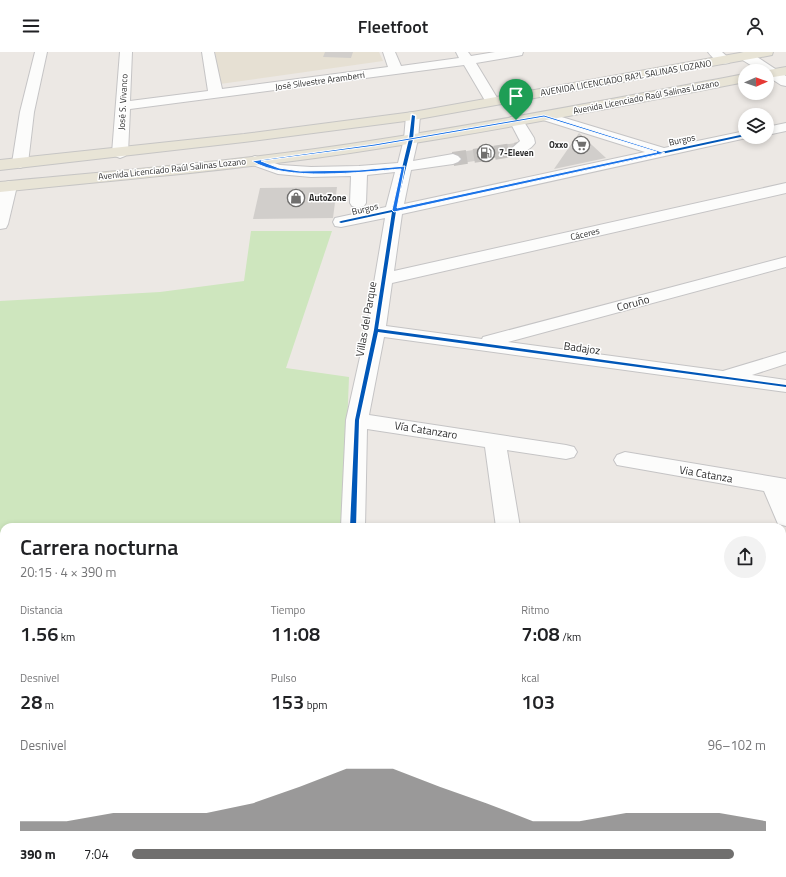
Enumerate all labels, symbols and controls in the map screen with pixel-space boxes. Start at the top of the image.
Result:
text: Fleetfoot [358,13,428,40]
icon: menu [20,15,42,37]
icon: person [744,15,766,37]
street label: AVENIDA LICENCIADO RA?L SALINAS LOZANO [539,56,712,99]
north arrow [738,64,774,100]
map controls [738,64,774,144]
street label: José Silvestre Aramberri [274,68,366,93]
street label: José S. Vivanco [115,73,130,130]
street label: Avenida Licenciado Raúl Salinas Lozano [572,76,720,117]
pin [499,79,533,120]
icon: arrive [505,85,527,107]
button: layers [738,108,774,144]
street label: Burgos [667,130,696,149]
supermarket icon: Oxxo [571,135,591,155]
place label: Oxxo [549,138,568,151]
fuel station icon: 7-Eleven [476,143,496,163]
place label: 7-Eleven [499,146,534,159]
street label: Avenida Licenciado Raúl Salinas Lozano [97,154,247,183]
shop icon: AutoZone [286,188,306,208]
place label: AutoZone [309,191,347,204]
street label: Burgos [350,199,379,218]
street label: Cáceres [569,224,601,243]
street label: Villas del Parque [352,280,381,358]
street label: Coruño [615,291,651,315]
street label: Badajoz [563,338,601,358]
street label: Vía Catanzaro [393,417,459,443]
street label: Via Catanza [678,461,734,487]
text: Carrera nocturna [20,530,178,564]
button: share [724,536,766,578]
text: 20:15 · 4 × 390 m [20,562,116,582]
text: Distancia [20,602,63,618]
text: Tiempo [271,602,305,618]
text: Ritmo [521,602,549,618]
text: 1.56 [20,618,58,649]
text: 11:08 [271,618,320,649]
text: 7:08 [521,618,560,649]
text: km [58,629,75,645]
text: /km [560,629,581,645]
text: Desnivel [20,670,59,686]
text: Pulso [271,670,296,686]
text: kcal [521,670,539,686]
text: 28 [20,686,42,717]
text: 153 [271,686,304,717]
text: 103 [521,686,555,717]
text: m [42,697,54,713]
text: bpm [304,697,327,713]
text: Desnivel [20,735,67,755]
text: 96–102 m [708,735,766,755]
text: 390 m [20,844,56,864]
text: 7:04 [84,844,109,864]

